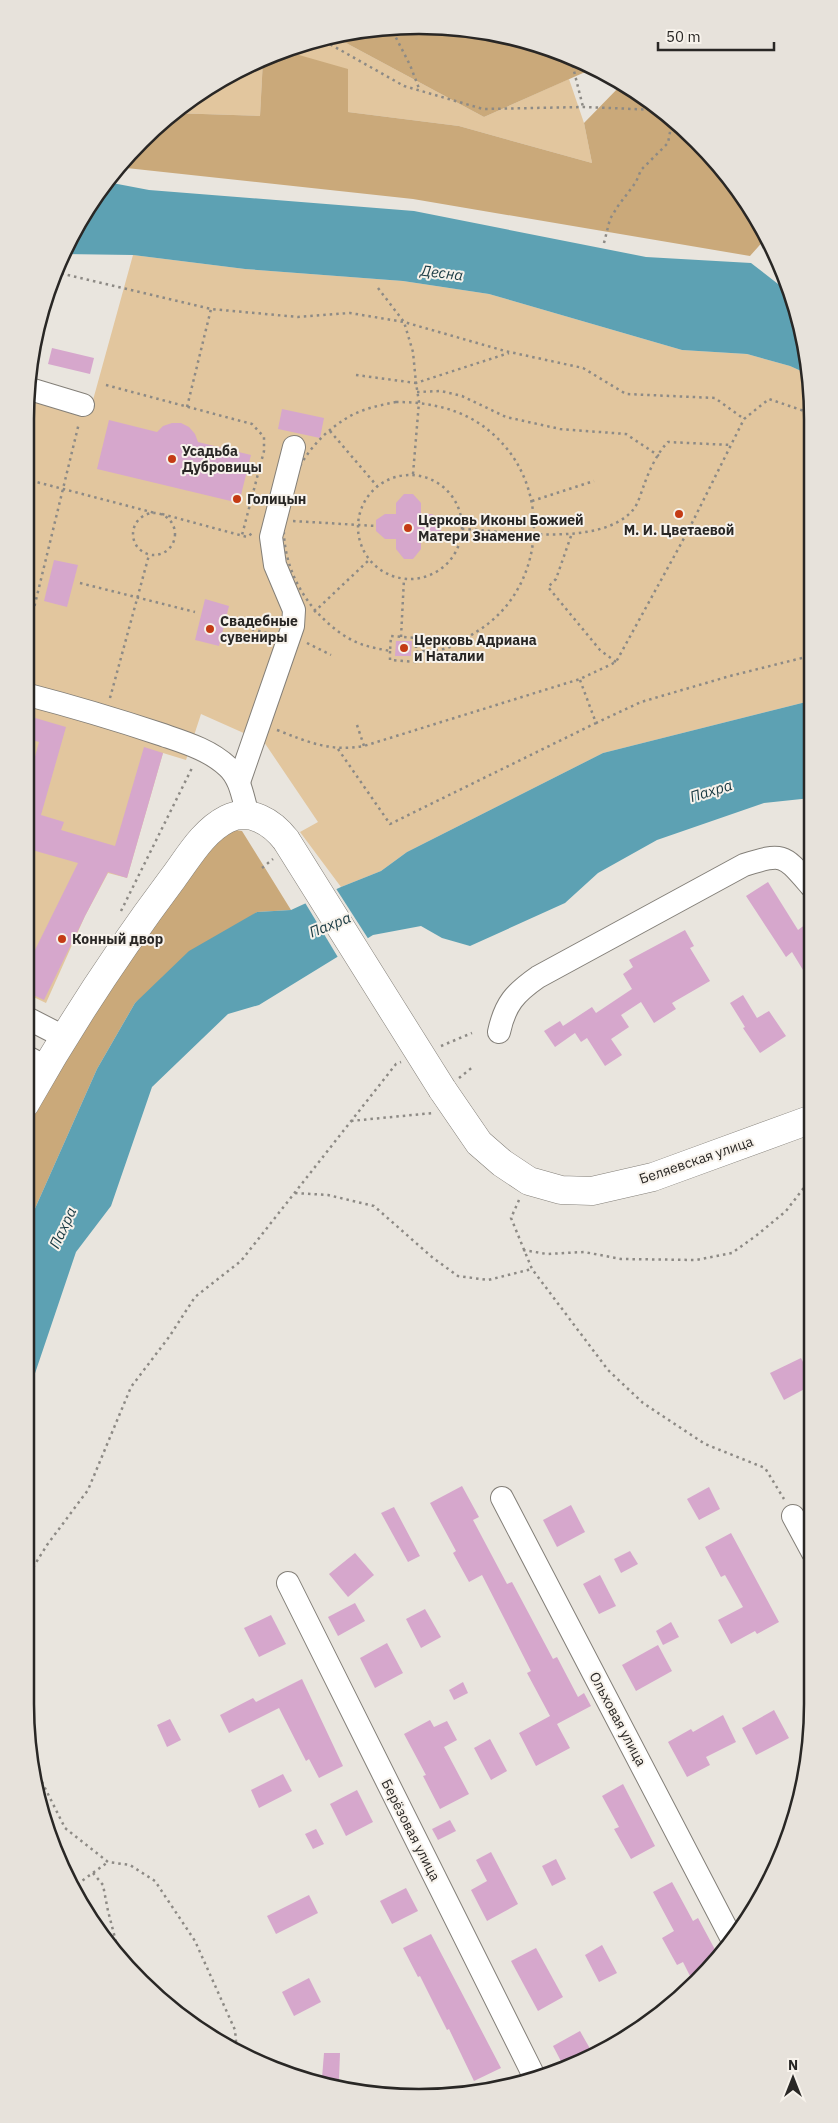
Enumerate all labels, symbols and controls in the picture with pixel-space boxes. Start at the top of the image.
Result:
scale bar [658,20,774,52]
text: 50 m [666,27,701,46]
water label: Десна [418,260,464,285]
place label: Усадьба Дубровицы [182,442,262,476]
marker: Усадьба Дубровицы [166,453,178,465]
place label: Голицын [247,490,306,508]
marker: Голицын [231,493,243,505]
marker: М. И. Цветаевой [673,508,685,520]
place label: Церковь Иконы Божией Матери Знамение [418,511,584,545]
place label: М. И. Цветаевой [624,521,734,539]
marker: Церковь Иконы Божией Матери Знамение [402,522,414,534]
place label: Свадебные сувениры [220,612,298,646]
marker: Свадебные сувениры [204,623,216,635]
place label: Церковь Адриана и Наталии [414,631,537,665]
marker: Церковь Адриана и Наталии [398,642,410,654]
water label: Пахра [687,775,735,806]
water label: Пахра [306,907,354,941]
place label: Конный двор [72,930,163,948]
marker: Конный двор [56,933,68,945]
street label: Беляевская улица [637,1132,756,1188]
water label: Пахра [45,1204,80,1252]
street label: Ольховая улица [586,1669,651,1770]
street label: Берёзовая улица [378,1776,445,1884]
north arrow [768,2053,818,2103]
text: N [788,2056,798,2074]

